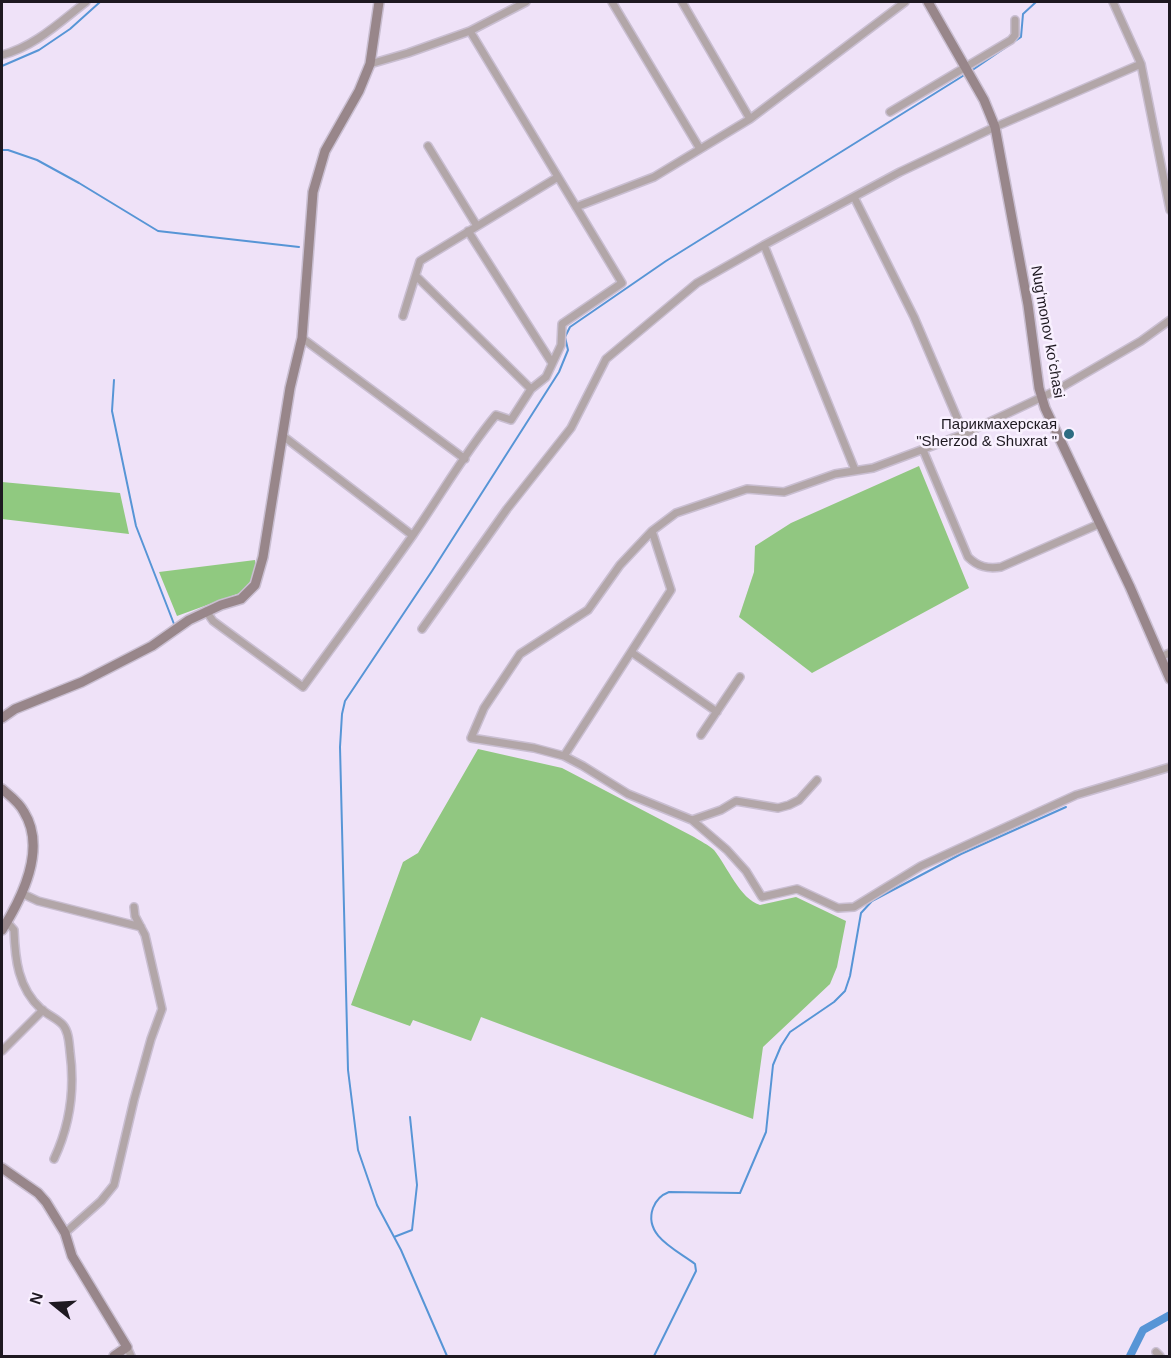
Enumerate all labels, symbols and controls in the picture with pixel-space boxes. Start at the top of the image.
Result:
street label: Nugʻmonov koʻchasi [1026,264,1068,400]
place label: Парикмахерская "Sherzod & Shuxrat " [916,416,1057,451]
marker: Парикмахерская "Sherzod & Shuxrat " [1062,427,1076,441]
north arrow [24,1274,84,1334]
text: N [27,1290,46,1306]

